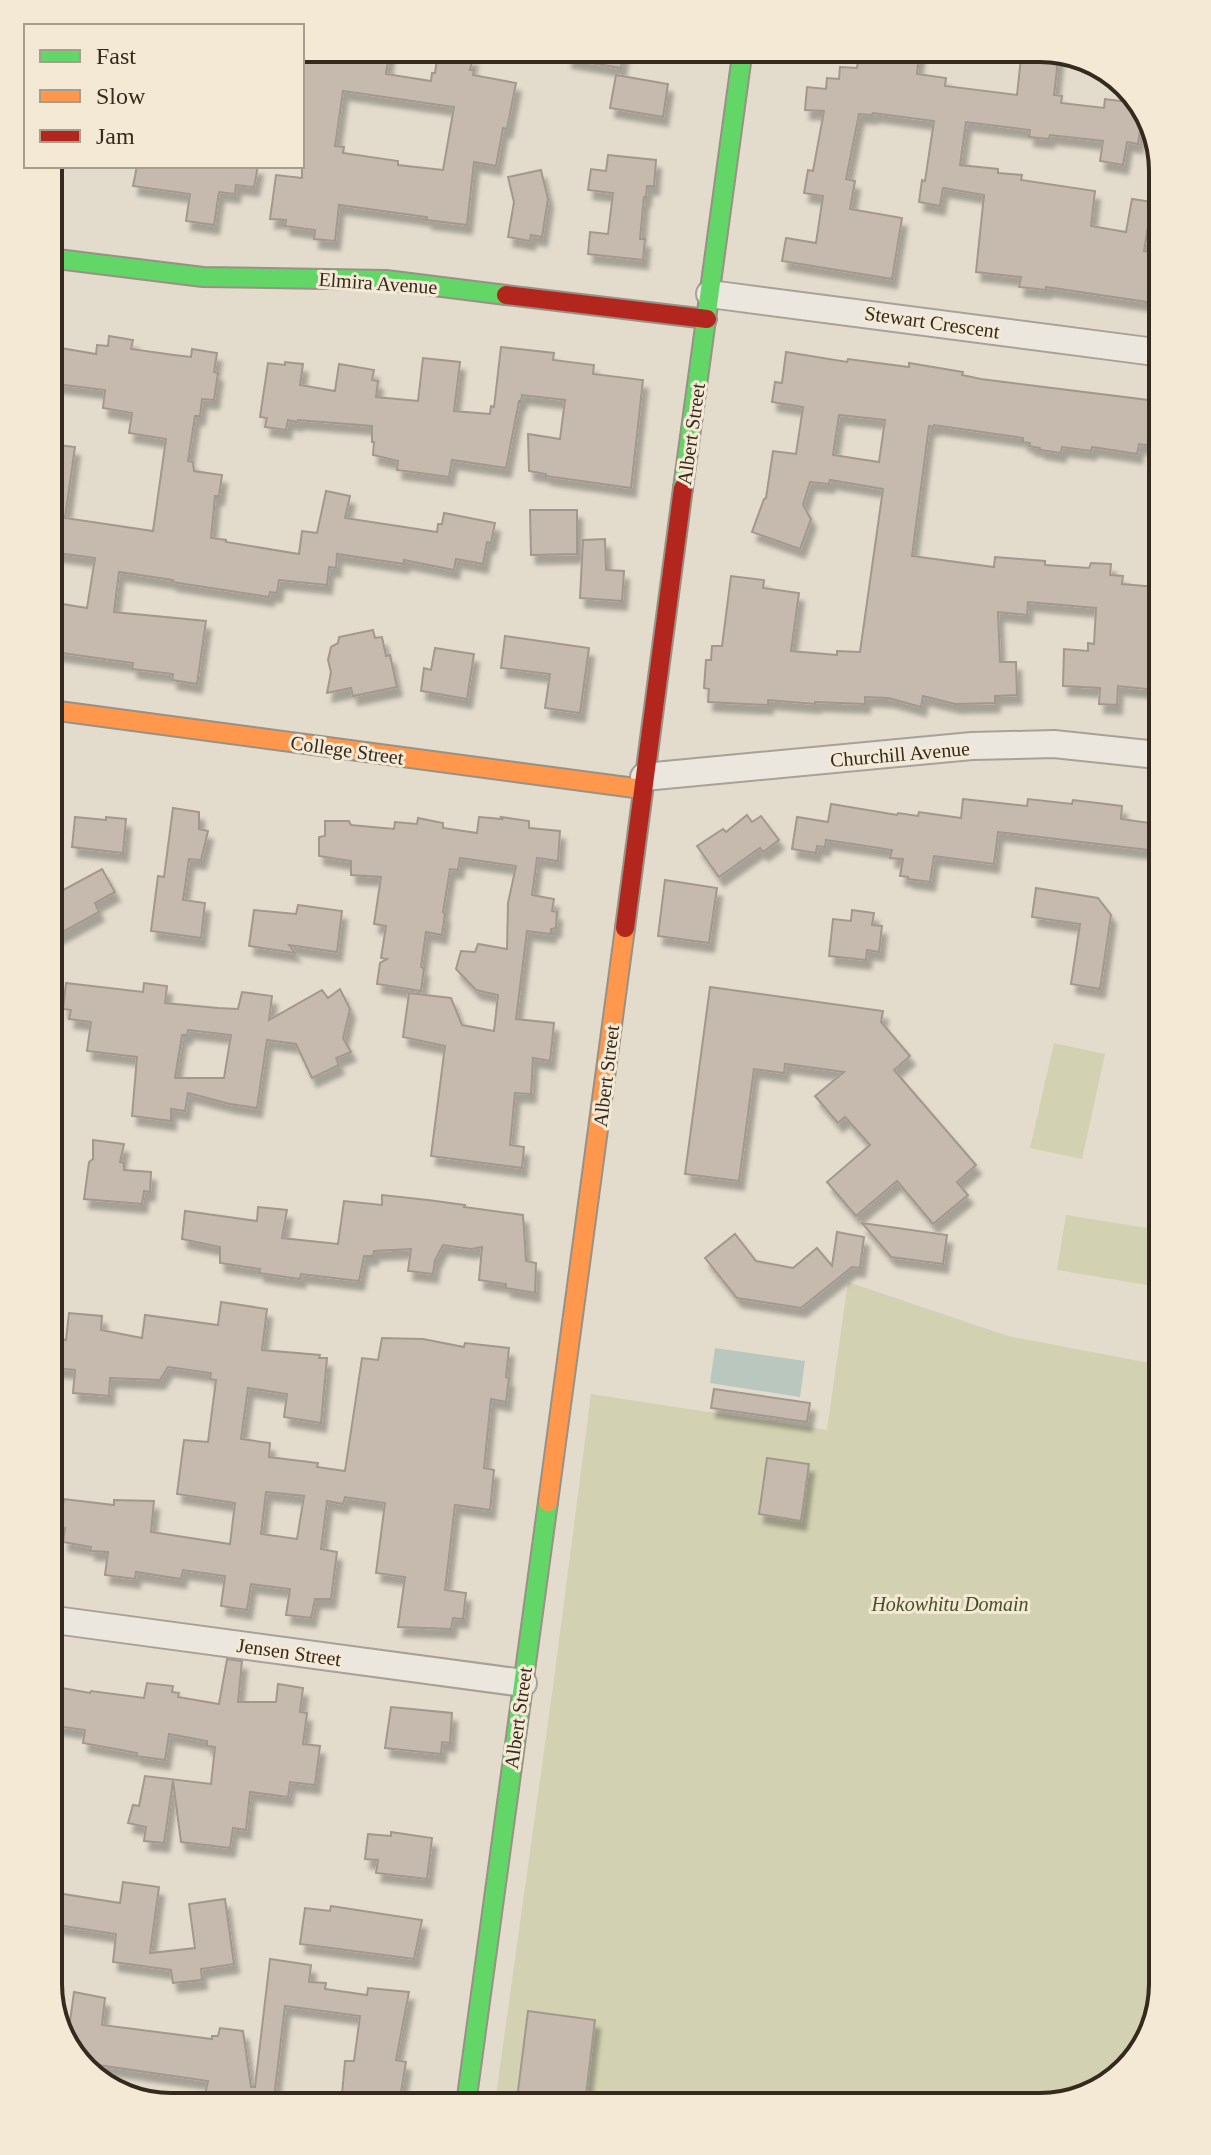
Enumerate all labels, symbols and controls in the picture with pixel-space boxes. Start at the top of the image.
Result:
legend [24,24,304,168]
text: Fast [96,43,136,69]
text: Slow [96,83,146,109]
text: Jam [96,123,135,149]
street label: Elmira Avenue [318,268,438,298]
street label: Stewart Crescent [863,302,1001,342]
street label: Albert Street [673,381,709,486]
street label: College Street [289,731,405,770]
street label: Churchill Avenue [829,737,971,771]
street label: Albert Street [589,1023,623,1128]
park label: Hokowhitu Domain [870,1593,1029,1615]
street label: Jensen Street [235,1634,343,1670]
street label: Albert Street [500,1665,536,1770]

